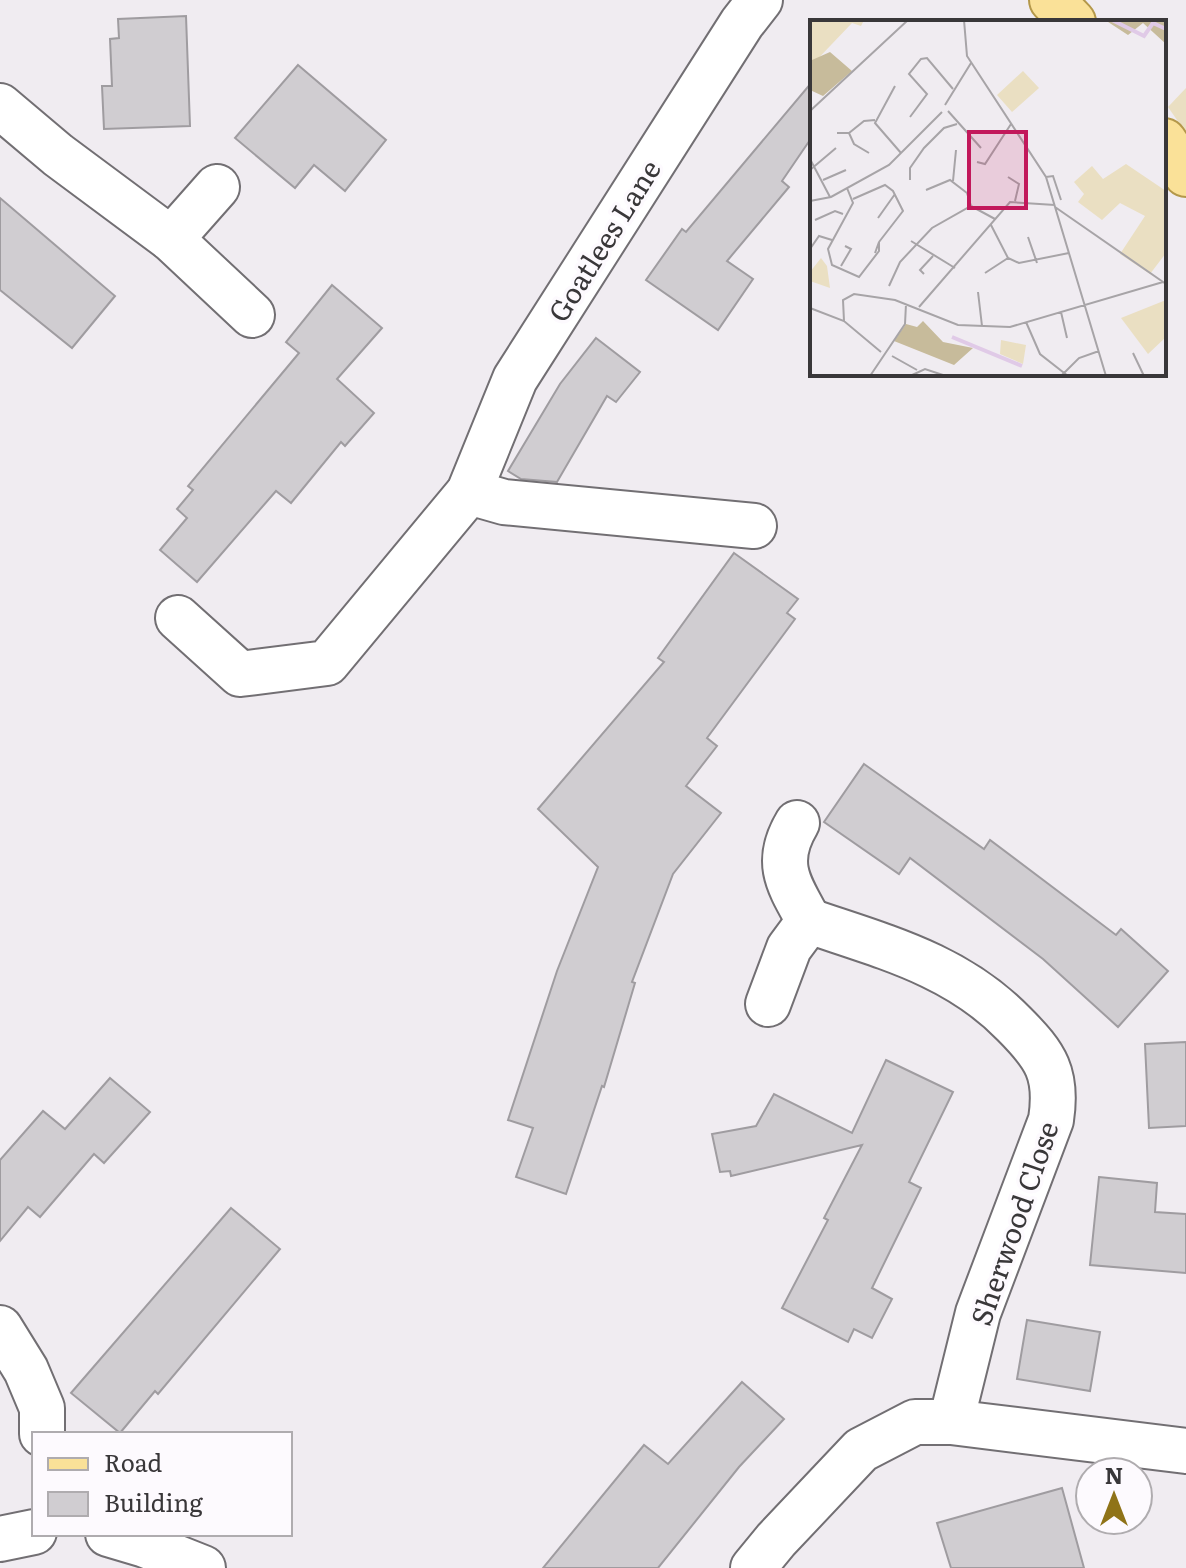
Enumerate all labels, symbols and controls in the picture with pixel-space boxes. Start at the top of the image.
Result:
inset map [810,20,1166,376]
street label: Goatlees Lane [536,151,670,329]
street label: Sherwood Close [958,1115,1068,1331]
legend [32,1432,292,1536]
text: Road [104,1444,163,1479]
north arrow [1074,1456,1154,1536]
text: N [1105,1458,1123,1491]
text: Building [104,1484,203,1519]

